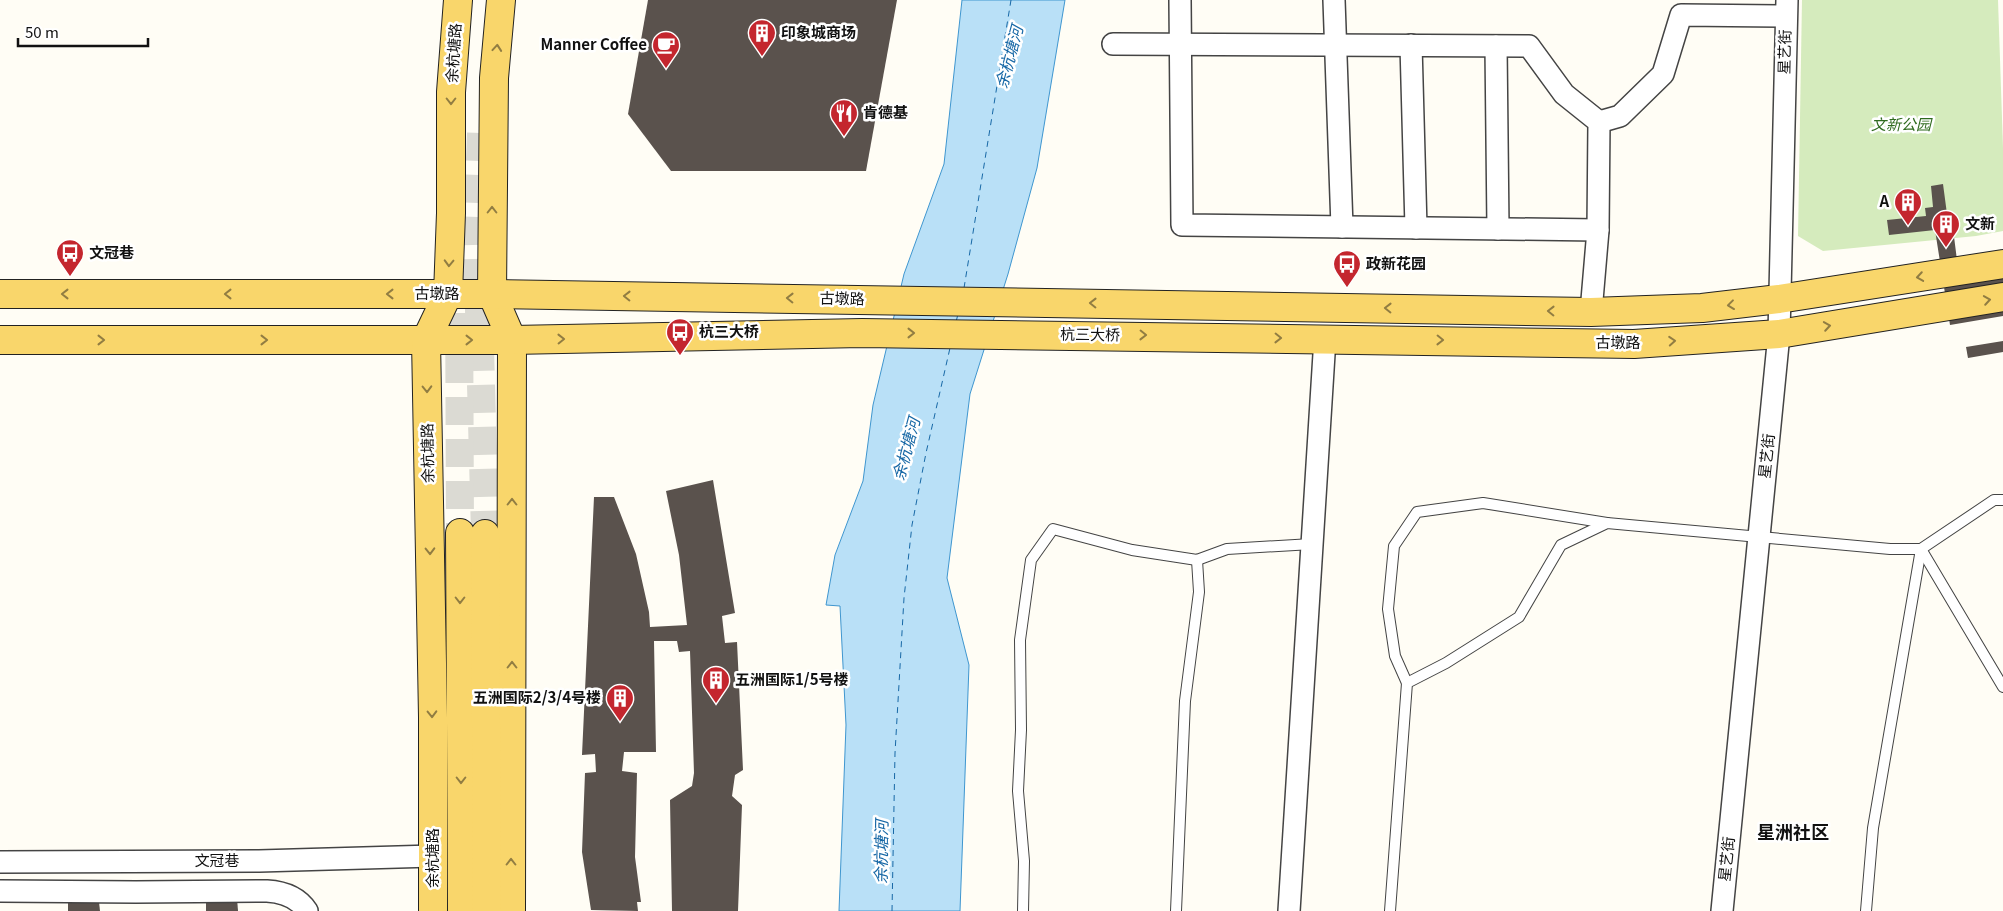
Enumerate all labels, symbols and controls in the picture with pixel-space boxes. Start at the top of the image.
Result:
scale bar [18,15,148,47]
building icon: 印象城商场 [747,18,777,57]
water label: 余杭塘河 [988,20,1029,91]
text: 50 m [25,21,59,42]
place label: 印象城商场 [781,21,856,42]
street label: 余杭塘路 [440,22,465,84]
street label: 星艺街 [1773,29,1794,75]
cafe icon: Manner Coffee [651,30,681,69]
place label: Manner Coffee [540,33,647,54]
one-way arrow [491,43,502,51]
one-way arrow [446,98,456,105]
restaurant icon: 肯德基 [829,98,859,137]
place label: 肯德基 [863,101,908,122]
park label: 文新公园 [1871,113,1933,134]
building icon: A [1893,187,1923,226]
place label: A [1878,190,1889,211]
one-way arrow [487,206,497,214]
building icon: 文新 [1931,209,1961,248]
place label: 文新 [1965,212,1995,233]
bus stop icon: 文冠巷 [55,238,85,277]
place label: 文冠巷 [89,241,134,262]
bus stop icon: 政新花园 [1332,249,1362,288]
place label: 政新花园 [1366,252,1426,273]
one-way arrow [444,260,455,268]
one-way arrow [1916,271,1924,282]
street label: 古墩路 [414,282,460,303]
street label: 古墩路 [819,287,865,308]
one-way arrow [61,289,69,299]
one-way arrow [224,289,232,299]
one-way arrow [386,289,394,299]
one-way arrow [623,291,631,301]
one-way arrow [786,293,794,303]
one-way arrow [1983,295,1991,305]
one-way arrow [1089,298,1097,309]
one-way arrow [1726,299,1734,310]
one-way arrow [1384,303,1392,313]
one-way arrow [1547,306,1554,316]
bus stop icon: 杭三大桥 [665,317,695,356]
place label: 杭三大桥 [699,320,759,341]
street label: 杭三大桥 [1060,322,1120,345]
one-way arrow [1822,322,1831,332]
one-way arrow [908,328,915,338]
one-way arrow [1140,330,1148,341]
street label: 古墩路 [1595,331,1641,352]
one-way arrow [1274,332,1282,343]
one-way arrow [558,334,565,344]
one-way arrow [98,335,105,345]
one-way arrow [260,335,268,345]
one-way arrow [466,335,473,345]
one-way arrow [1436,335,1444,346]
one-way arrow [1669,336,1677,347]
one-way arrow [421,385,432,393]
water label: 余杭塘河 [885,412,926,483]
street label: 余杭塘路 [415,423,438,483]
street label: 星艺街 [1753,432,1778,479]
one-way arrow [507,498,517,506]
one-way arrow [424,547,435,555]
one-way arrow [455,596,465,604]
one-way arrow [507,661,517,668]
building icon: 五洲国际1/5号楼 [701,665,731,704]
place label: 五洲国际1/5号楼 [735,668,849,689]
building icon: 五洲国际2/3/4号楼 [605,683,635,722]
place label: 五洲国际2/3/4号楼 [473,686,601,707]
one-way arrow [427,710,438,718]
one-way arrow [456,776,466,784]
water label: 余杭塘河 [867,817,893,884]
district label: 星洲社区 [1757,818,1829,844]
street label: 余杭塘路 [421,828,442,888]
street label: 星艺街 [1713,835,1738,882]
street label: 文冠巷 [194,849,240,870]
one-way arrow [506,858,517,866]

